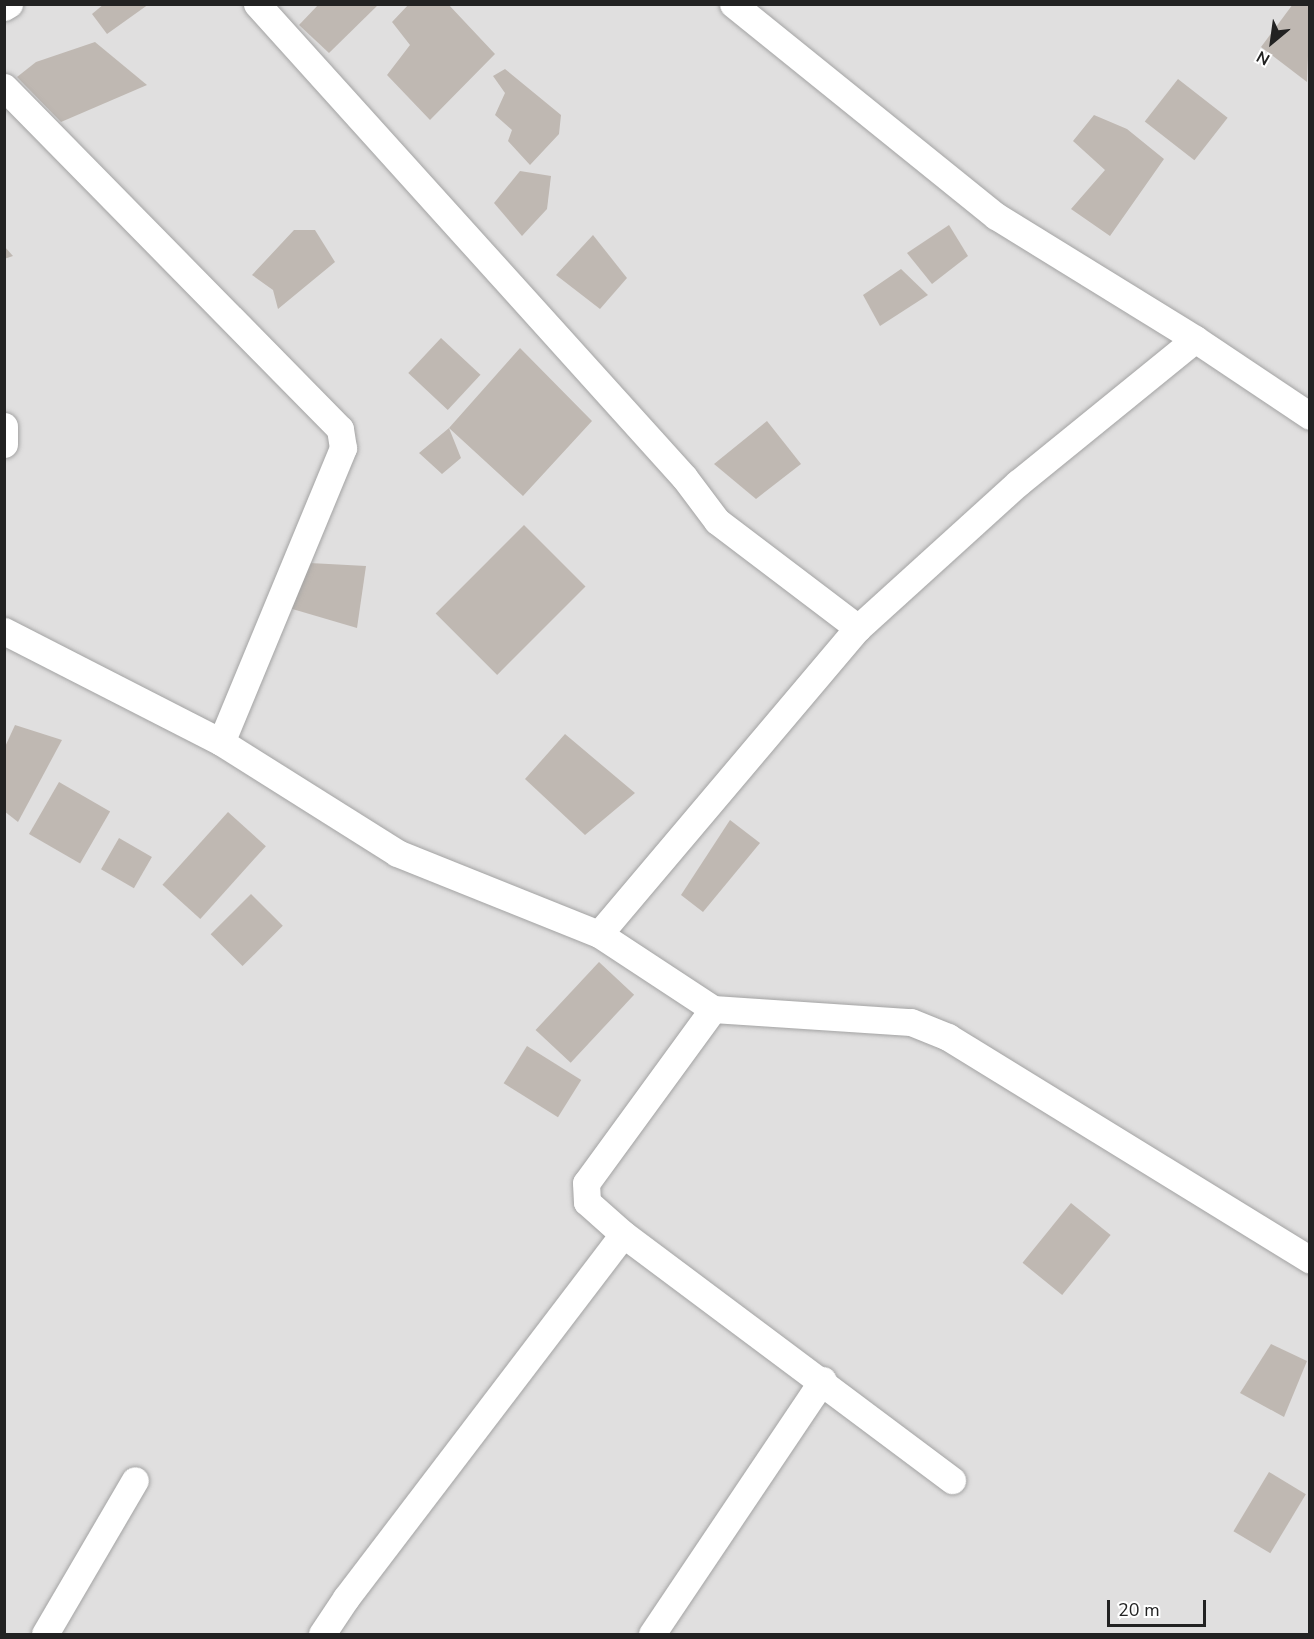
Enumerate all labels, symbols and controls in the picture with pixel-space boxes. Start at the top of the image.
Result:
north arrow [1242,12,1302,72]
text: N [1253,45,1274,70]
scale bar [1110,1588,1209,1626]
text: 20 m [1118,1598,1160,1622]

